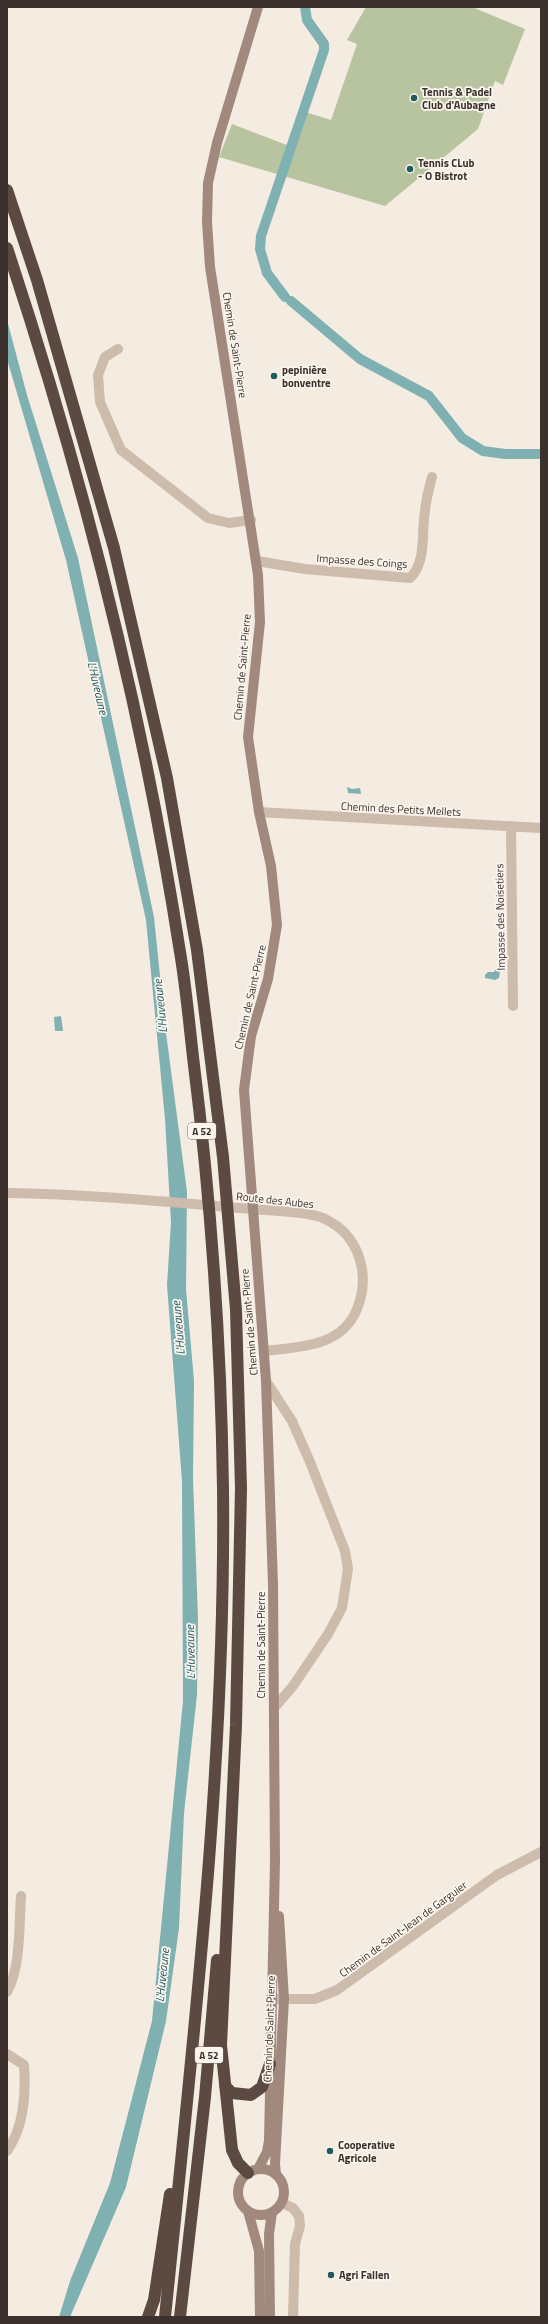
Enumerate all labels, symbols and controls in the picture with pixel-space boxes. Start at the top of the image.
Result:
place label: Tennis & Padel Club d'Aubagne [422,84,496,113]
marker: Tennis & Padel Club d'Aubagne [409,93,419,103]
place label: Tennis CLub - O Bistrot [418,155,475,184]
marker: Tennis CLub - O Bistrot [405,164,415,174]
street label: Chemin de Saint-Pierre [219,291,251,399]
place label: pepinière bonventre [282,362,331,391]
marker: pepinière bonventre [269,371,279,381]
street label: Impasse des Coings [316,550,408,572]
street label: Chemin de Saint-Pierre [229,613,255,721]
water label: L'Huveaune [83,660,114,718]
street label: Chemin des Petits Mellets [341,798,461,820]
street label: Impasse des Noisetiers [491,863,509,971]
street label: Chemin de Saint-Pierre [230,943,270,1051]
water label: L'Huveaune [148,977,172,1034]
road number: A 52 [188,1123,216,1139]
street label: Route des Aubes [235,1188,315,1212]
street label: Chemin de Saint-Pierre [236,1268,262,1376]
water label: L'Huveaune [166,1299,190,1356]
street label: Chemin de Saint-Pierre [253,1591,269,1698]
water label: L'Huveaune [180,1623,200,1679]
street label: Chemin de Saint-Jean de Garguier [336,1877,470,1981]
water label: L'Huveaune [150,1946,174,2003]
street label: Chemin de Saint-Pierre [259,1975,279,2083]
road number: A 52 [195,2047,223,2063]
place label: Cooperative Agricole [338,2137,395,2166]
marker: Cooperative Agricole [325,2146,335,2156]
place label: Agri Fallen [339,2267,390,2283]
marker: Agri Fallen [326,2270,336,2280]

